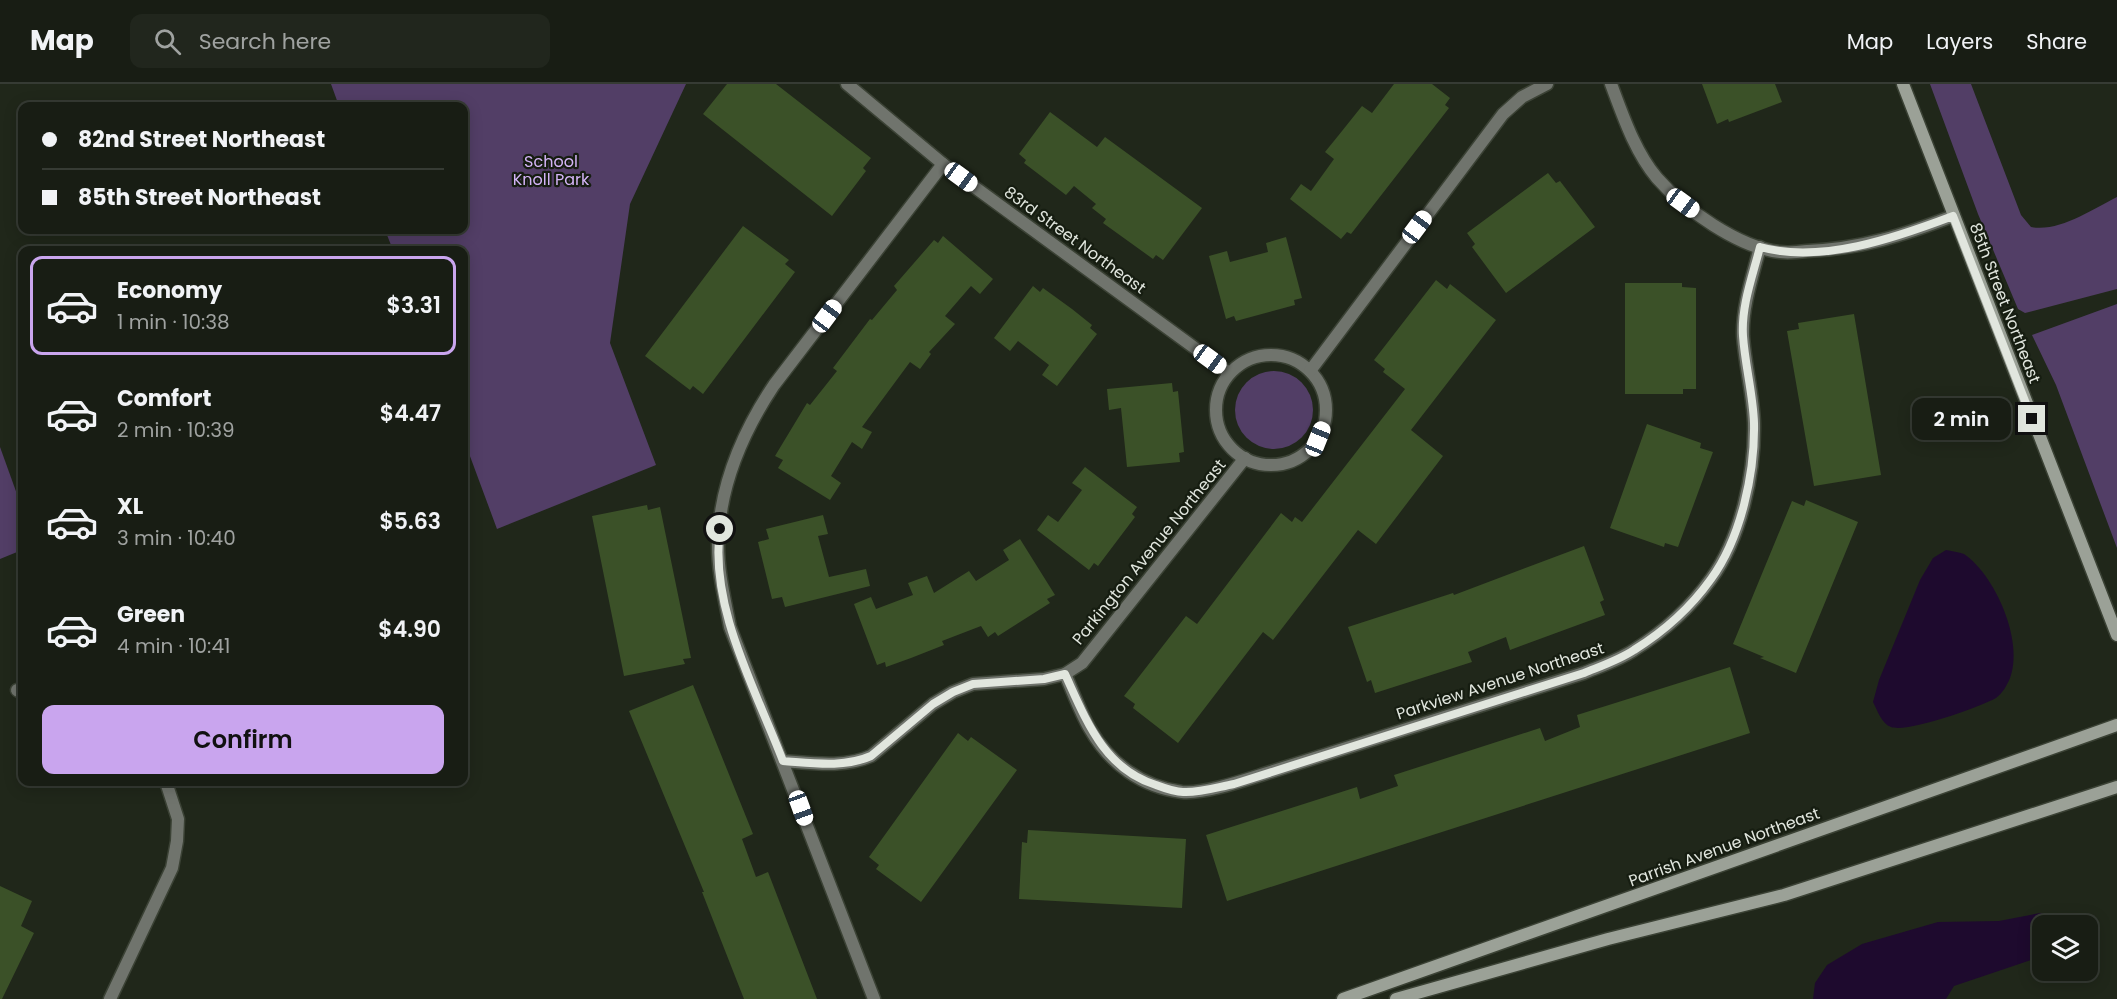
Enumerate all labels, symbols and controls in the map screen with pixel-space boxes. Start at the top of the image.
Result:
search box [130,14,550,68]
text: Map [30,21,94,60]
icon: search [151,25,184,58]
text: Search here [199,26,331,57]
text: Map [1847,27,1893,56]
text: Layers [1926,27,1993,56]
text: Share [2026,27,2087,56]
text: 82nd Street Northeast [78,124,325,155]
park label: School Knoll Park [513,150,590,191]
car [941,159,981,195]
street label: 83rd Street Northeast [999,181,1151,299]
text: 85th Street Northeast [78,182,321,213]
car [1663,185,1703,221]
car [1399,207,1435,247]
street label: 85th Street Northeast [1964,220,2046,387]
text: Economy [117,275,222,306]
icon: car [45,279,99,333]
text: $3.31 [387,290,441,321]
car [809,296,845,336]
text: 1 min · 10:38 [117,308,230,336]
car [1190,341,1230,377]
text: Comfort [117,383,211,414]
icon: car [45,387,99,441]
text: $4.47 [380,398,441,429]
callout: 2 min [1912,398,2011,440]
text: 2 min [1934,405,1989,433]
route end [2018,405,2045,432]
text: 2 min · 10:39 [117,416,235,444]
car [1303,419,1333,459]
street label: Parkington Avenue Northeast [1067,454,1231,650]
text: XL [117,491,143,522]
icon: car [45,495,99,549]
text: $5.63 [379,506,441,537]
route start [706,515,733,542]
text: 3 min · 10:40 [117,524,236,552]
text: Green [117,599,185,630]
icon: car [45,603,99,657]
text: $4.90 [378,614,441,645]
text: 4 min · 10:41 [117,632,230,660]
street label: Parkview Avenue Northeast [1393,636,1607,726]
button: Confirm [42,705,444,774]
car [786,788,816,828]
street label: Parrish Avenue Northeast [1625,802,1823,892]
map controls [2032,915,2098,981]
button: layers [2032,915,2098,981]

